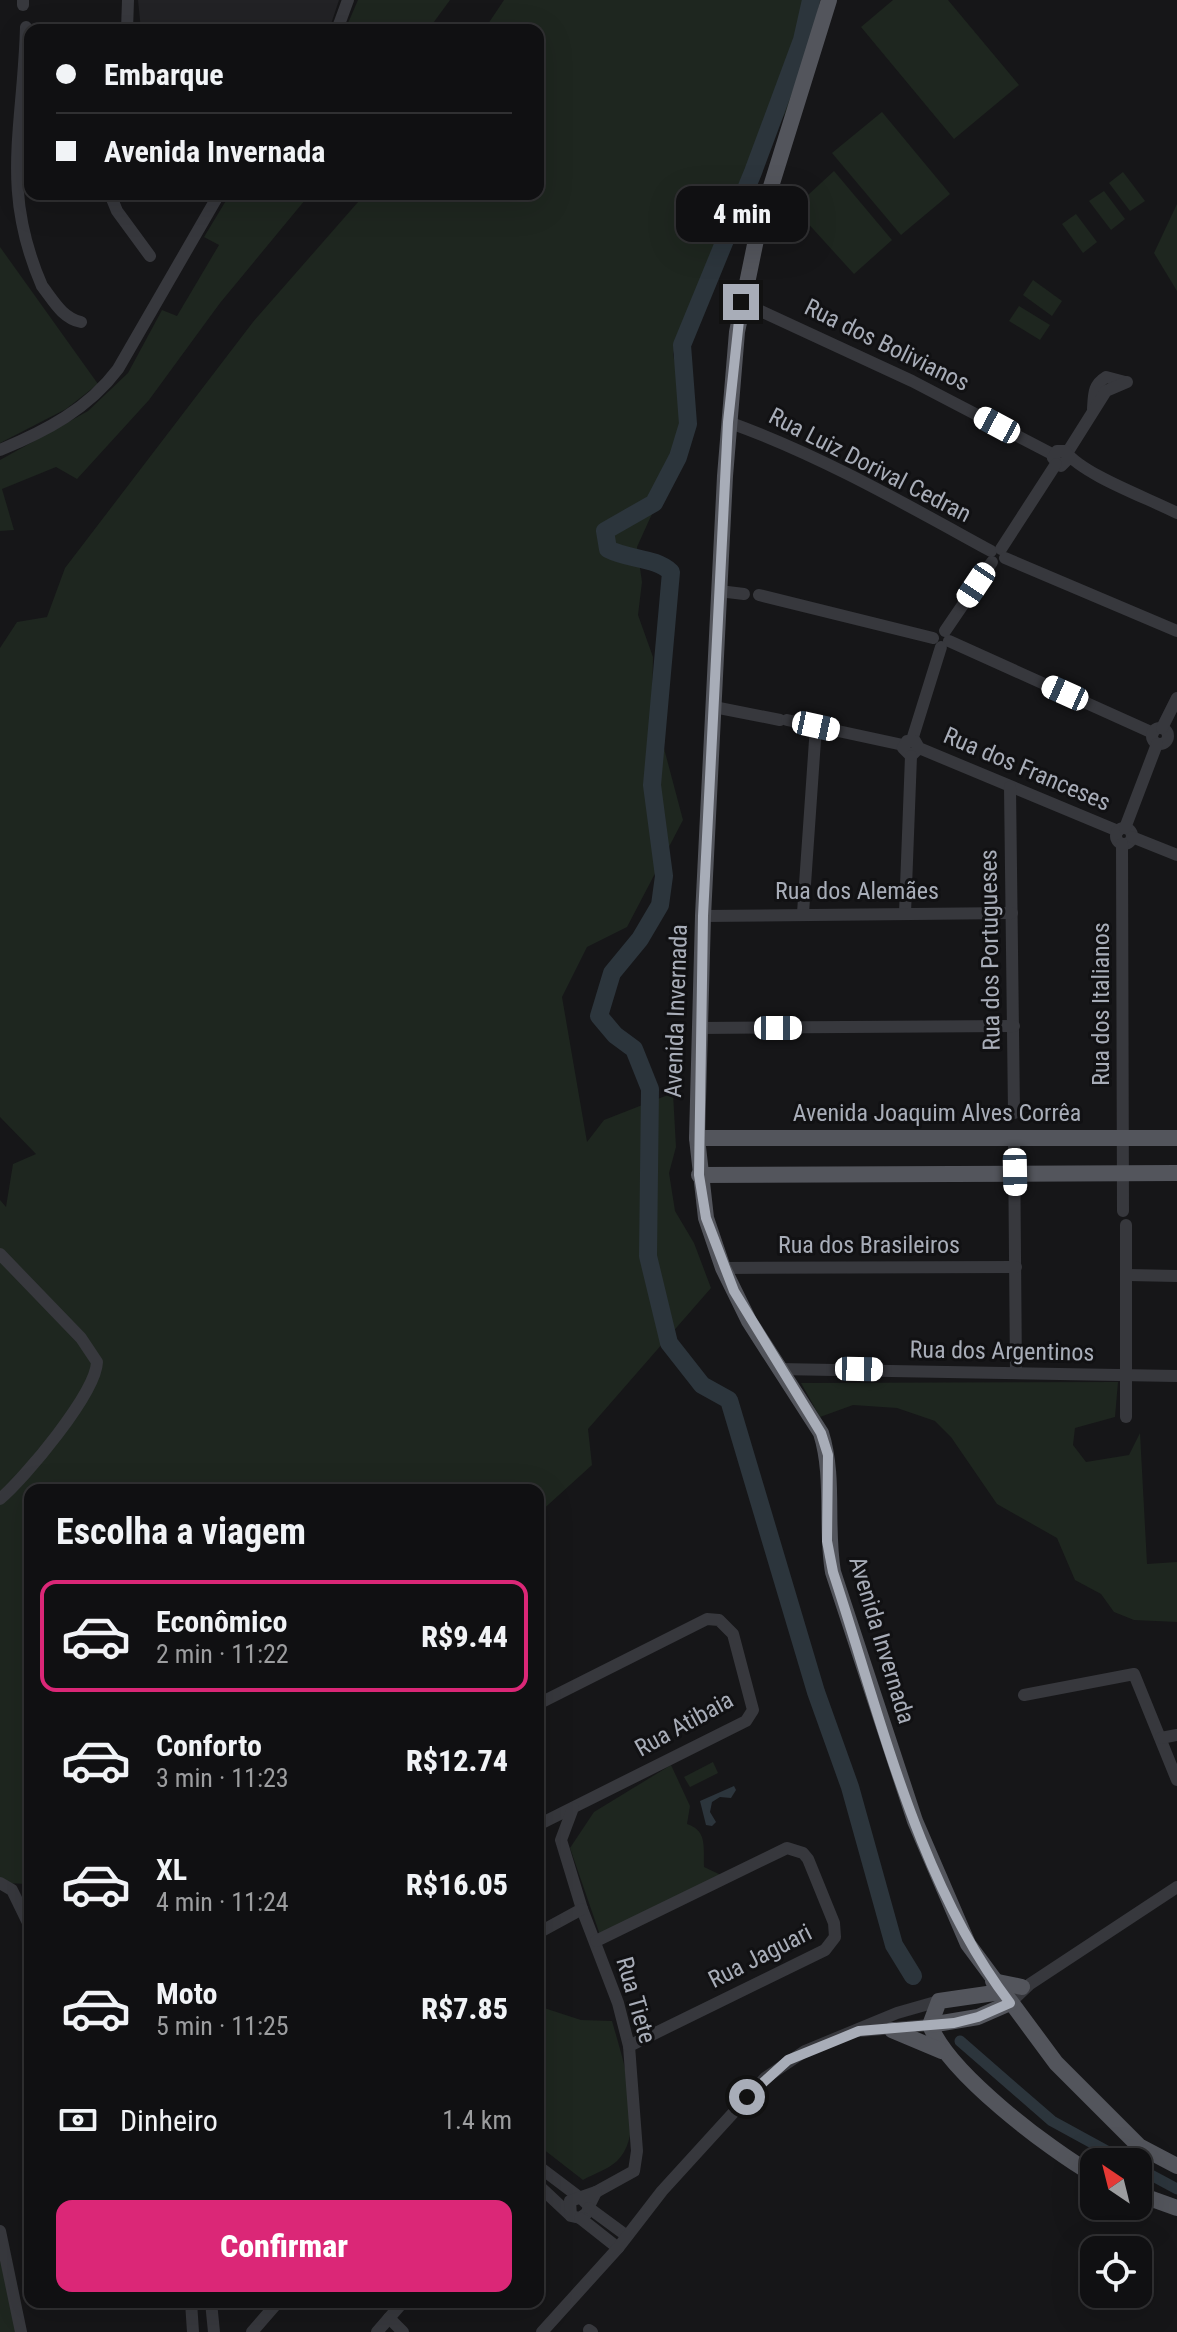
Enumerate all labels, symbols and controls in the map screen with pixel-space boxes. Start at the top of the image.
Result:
text: Embarque [104,57,224,92]
text: Avenida Invernada [104,134,325,169]
callout: 4 min [675,186,807,242]
text: 4 min [713,199,771,229]
route end [723,284,759,320]
street label: Rua dos Bolivianos [800,293,974,397]
street label: Rua Luiz Dorival Cedran [764,402,976,528]
car [970,403,1024,447]
car [953,558,999,612]
car [1038,672,1092,714]
car [790,709,842,743]
street label: Rua dos Franceses [939,721,1115,817]
street label: Rua dos Portugueses [974,849,1006,1051]
street label: Rua dos Alemães [775,877,939,905]
street label: Rua dos Italianos [1087,922,1115,1086]
street label: Avenida Invernada [659,924,693,1098]
car [754,1016,802,1040]
street label: Avenida Joaquim Alves Corrêa [793,1099,1081,1127]
car [1003,1148,1027,1196]
street label: Rua dos Brasileiros [778,1231,960,1259]
street label: Rua dos Argentinos [909,1335,1095,1367]
car [835,1357,883,1381]
text: Escolha a viagem [56,1511,306,1553]
street label: Avenida Invernada [843,1553,921,1727]
icon: car [60,1600,132,1672]
text: Econômico [156,1604,287,1639]
text: R$9.44 [421,1619,508,1654]
text: 2 min · 11:22 [156,1639,289,1669]
street label: Rua Atibaia [630,1686,738,1762]
icon: car [60,1724,132,1796]
text: Conforto [156,1728,262,1763]
text: R$12.74 [406,1743,508,1778]
text: 3 min · 11:23 [156,1763,289,1793]
icon: car [60,1848,132,1920]
text: XL [156,1852,187,1887]
text: R$16.05 [406,1867,508,1902]
text: 4 min · 11:24 [156,1887,289,1917]
street label: Rua Jaguari [704,1918,816,1994]
street label: Rua Tiete [610,1954,662,2046]
icon: car [60,1972,132,2044]
text: Moto [156,1976,217,2011]
text: R$7.85 [421,1991,508,2026]
text: 5 min · 11:25 [156,2011,289,2041]
route start [729,2079,765,2115]
icon: cash [56,2098,100,2142]
text: Dinheiro [120,2103,218,2138]
text: 1.4 km [442,2105,512,2135]
north arrow [1080,2148,1152,2220]
map controls [1080,2148,1152,2308]
button: Confirmar [56,2200,512,2292]
button: locate [1080,2236,1152,2308]

